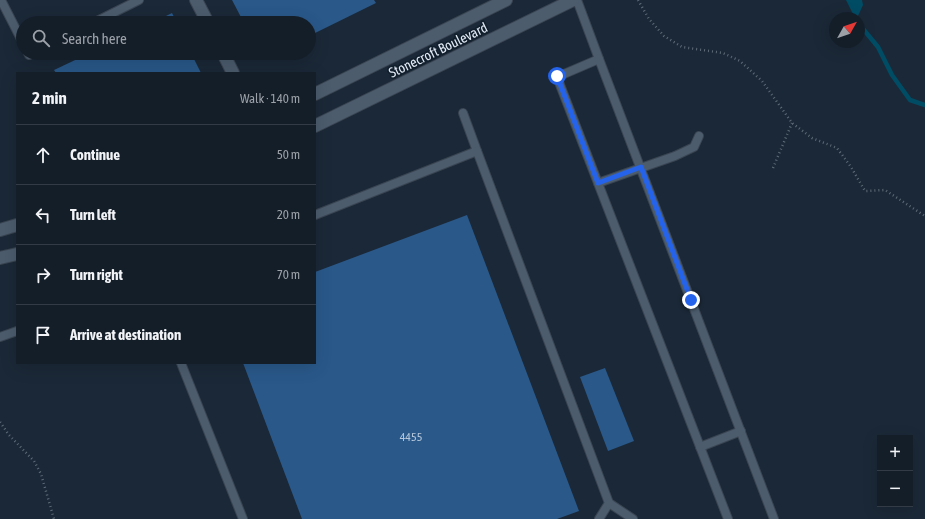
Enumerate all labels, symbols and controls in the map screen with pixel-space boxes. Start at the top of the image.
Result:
north arrow [829,12,865,48]
search box [16,16,316,60]
street label: Stonecroft Boulevard [386,19,490,81]
icon: search [30,27,52,49]
text: Search here [62,30,127,47]
route start [548,67,566,85]
text: 2 min [32,88,67,108]
text: Walk · 140 m [240,91,300,106]
icon: ahead [32,144,54,166]
text: Continue [70,146,120,163]
text: 50 m [277,147,300,162]
icon: left [32,204,54,226]
text: Turn left [70,206,116,223]
text: 20 m [277,207,300,222]
icon: right [32,264,54,286]
text: Turn right [70,266,123,283]
text: 70 m [277,267,300,282]
route end [682,291,700,309]
icon: arrive [32,324,54,346]
text: Arrive at destination [70,326,181,343]
house number: 4455 [400,430,422,444]
map controls [877,435,913,507]
button: + [877,435,913,471]
button: − [877,471,913,507]

